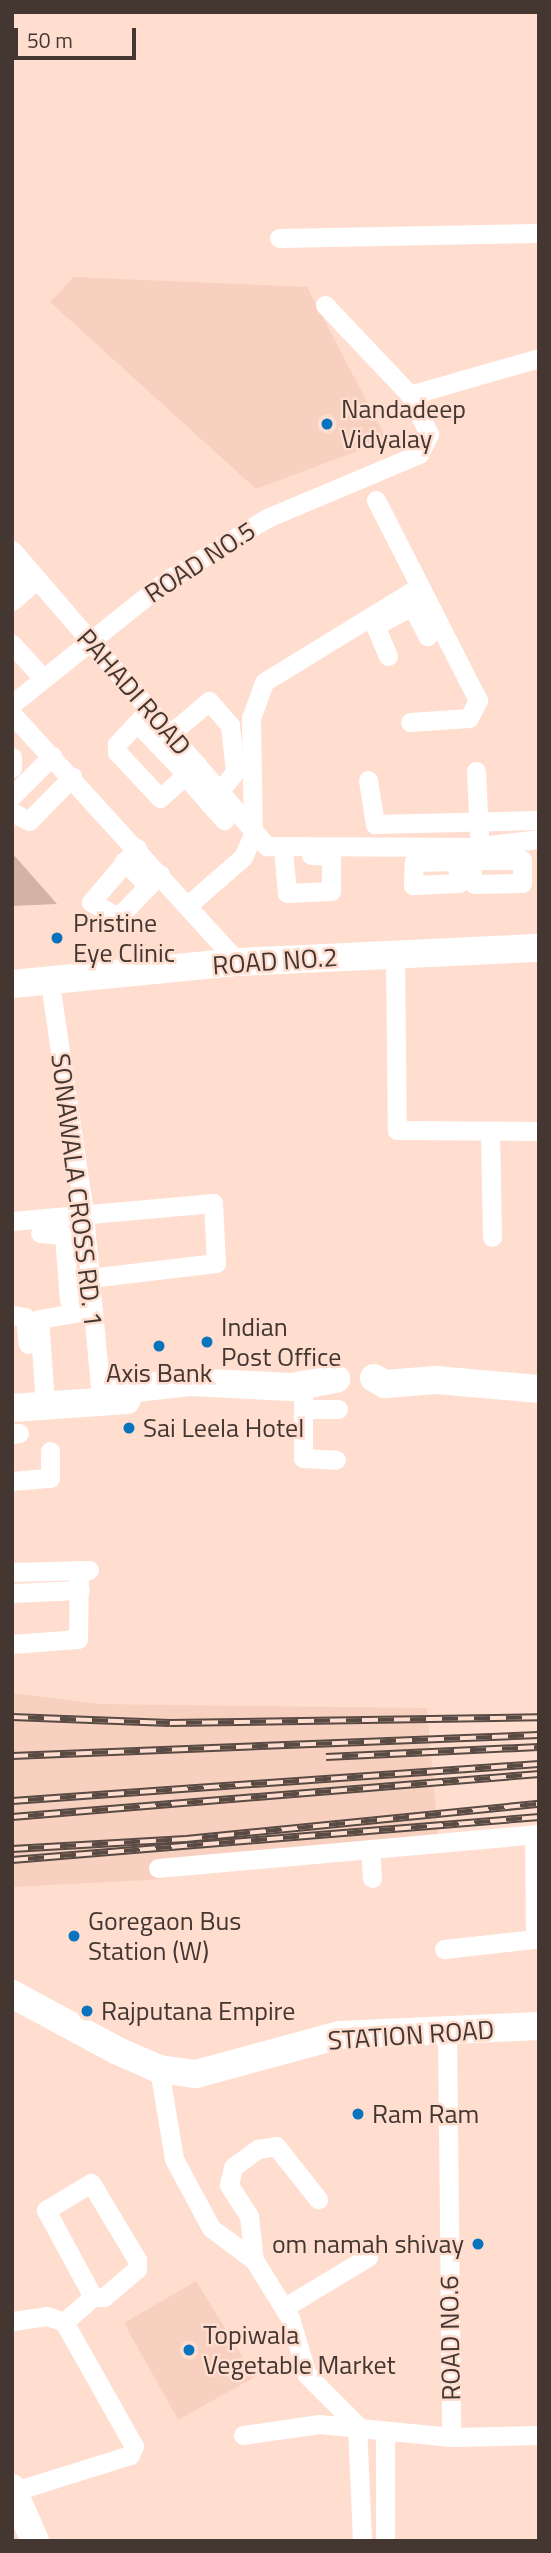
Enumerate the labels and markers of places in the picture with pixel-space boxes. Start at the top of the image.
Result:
place label: Nandadeep Vidyalay [341,393,466,454]
marker: Nandadeep Vidyalay [319,416,335,432]
place label: Pristine Eye Clinic [73,907,175,968]
marker: Pristine Eye Clinic [47,928,67,948]
place label: Indian Post Office [221,1311,341,1372]
marker: Indian Post Office [199,1334,215,1350]
marker: Axis Bank [151,1338,167,1354]
place label: Axis Bank [106,1357,212,1389]
place label: Sai Leela Hotel [143,1412,304,1444]
marker: Sai Leela Hotel [121,1420,137,1436]
place label: Goregaon Bus Station (W) [88,1905,241,1966]
marker: Goregaon Bus Station (W) [66,1928,82,1944]
place label: Rajputana Empire [101,1995,295,2027]
marker: Rajputana Empire [79,2003,95,2019]
place label: Ram Ram [372,2098,479,2130]
marker: Ram Ram [350,2106,366,2122]
place label: om namah shivay [272,2228,464,2260]
marker: om namah shivay [470,2236,486,2252]
place label: Topiwala Vegetable Market [203,2319,396,2380]
marker: Topiwala Vegetable Market [181,2342,197,2358]

